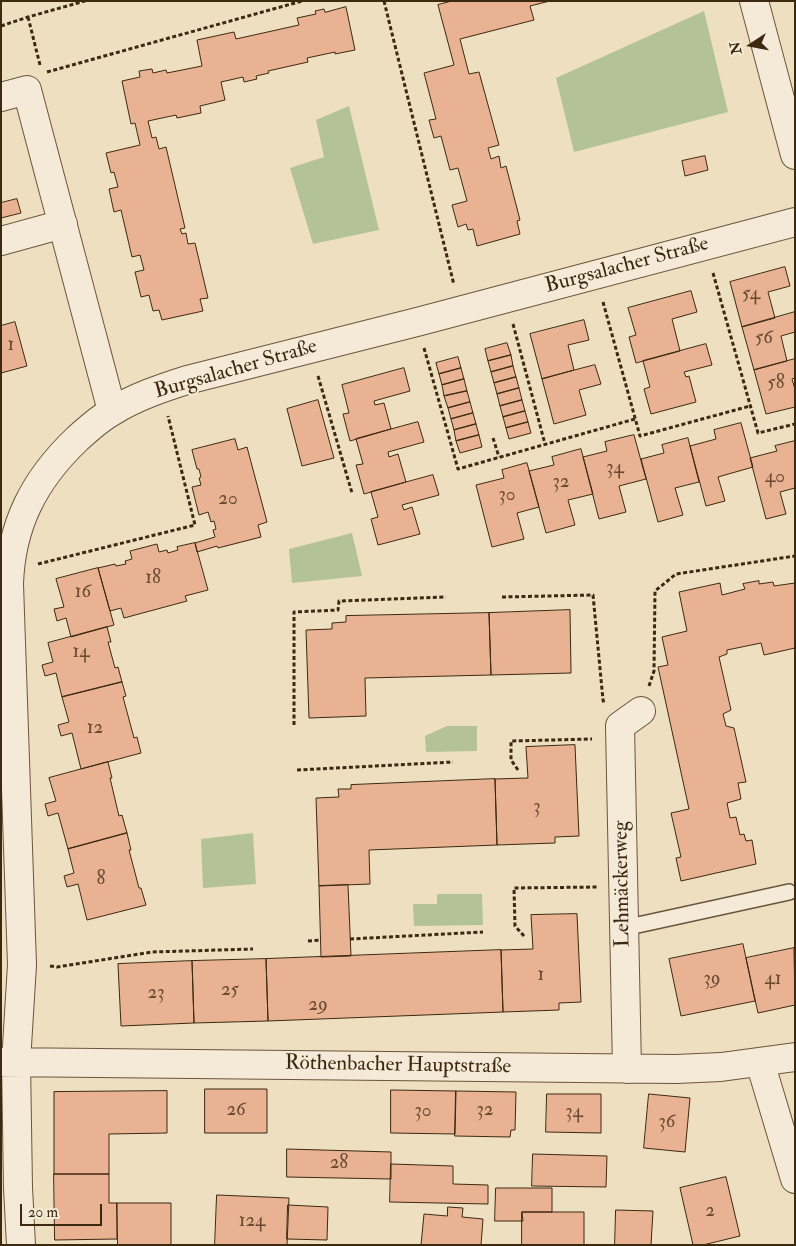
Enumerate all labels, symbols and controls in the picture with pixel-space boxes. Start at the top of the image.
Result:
north arrow [726,20,776,70]
text: N [726,40,745,56]
street label: Burgsalacher Straße [543,232,711,300]
house number: 54 [742,284,760,306]
house number: 56 [755,328,773,350]
house number: 1 [8,335,14,357]
street label: Burgsalacher Straße [152,335,320,405]
house number: 58 [767,373,785,395]
house number: 34 [606,458,624,480]
house number: 40 [765,467,785,489]
house number: 32 [553,472,569,494]
house number: 30 [498,485,516,507]
house number: 20 [218,489,238,511]
house number: 18 [145,568,161,590]
house number: 16 [75,582,91,604]
house number: 14 [72,642,90,664]
house number: 12 [87,718,103,740]
house number: 3 [533,797,541,819]
street label: Lehmäckerweg [609,820,637,948]
house number: 8 [97,869,105,891]
house number: 1 [538,965,544,987]
house number: 39 [703,969,721,991]
house number: 41 [764,969,782,991]
house number: 25 [221,980,239,1002]
house number: 23 [148,983,164,1005]
house number: 29 [308,995,328,1017]
street label: Röthenbacher Hauptstraße [285,1051,511,1081]
house number: 26 [226,1100,246,1122]
house number: 32 [477,1100,493,1122]
house number: 30 [414,1101,432,1123]
house number: 34 [565,1102,583,1124]
house number: 36 [659,1112,675,1134]
house number: 28 [330,1153,348,1175]
scale bar [22,1194,105,1226]
house number: 2 [705,1201,715,1223]
text: 20 m [28,1203,58,1222]
house number: 124 [239,1211,265,1233]

